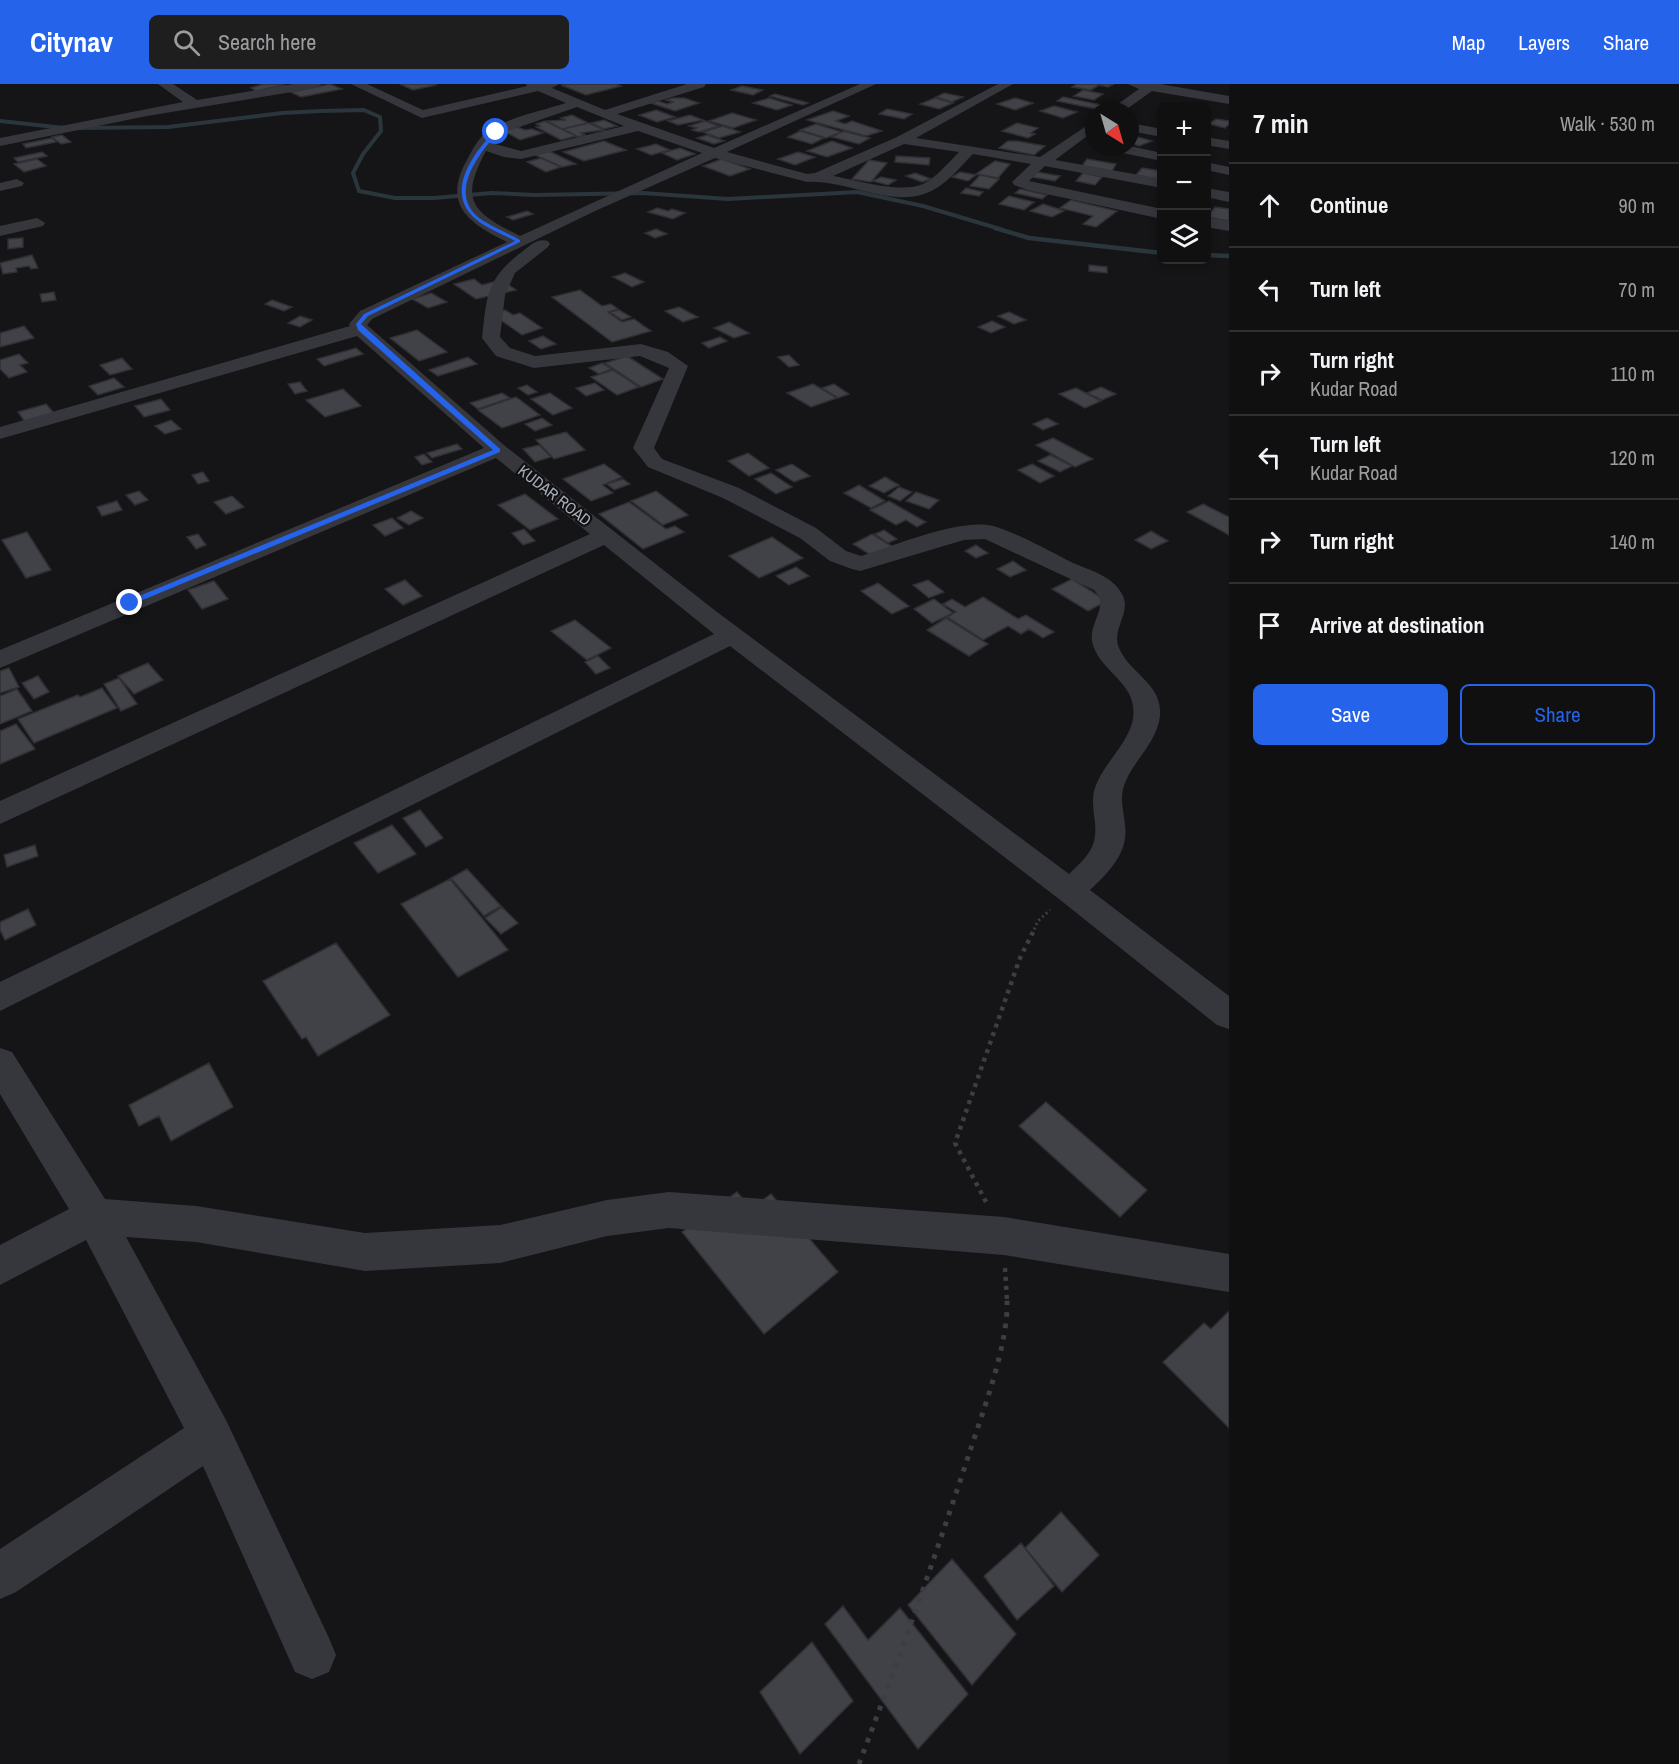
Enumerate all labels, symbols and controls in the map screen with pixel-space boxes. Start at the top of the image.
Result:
search box [149,15,569,69]
text: Citynav [30,23,113,61]
icon: search [170,26,203,59]
text: Search here [218,27,316,57]
text: Map [1452,28,1485,57]
text: Layers [1518,28,1570,57]
text: Share [1603,28,1649,57]
north arrow [1085,102,1139,156]
map controls [1157,102,1211,264]
button: + [1157,102,1211,156]
text: 7 min [1253,106,1309,141]
text: Walk · 530 m [1560,110,1655,137]
route start [482,118,508,144]
button: − [1157,156,1211,210]
icon: ahead [1253,189,1286,222]
text: Continue [1310,190,1388,220]
text: 90 m [1619,192,1655,219]
button: layers [1157,210,1211,264]
icon: left [1253,273,1286,306]
text: Turn left [1310,274,1381,304]
text: 70 m [1619,276,1655,303]
text: Turn right [1310,345,1394,375]
icon: right [1253,357,1286,390]
text: 110 m [1611,360,1655,387]
text: Kudar Road [1310,375,1398,402]
text: Turn left [1310,429,1381,459]
icon: left [1253,441,1286,474]
text: 120 m [1609,444,1655,471]
street label: KUDAR ROAD [514,459,596,531]
text: Kudar Road [1310,459,1398,486]
icon: right [1253,525,1286,558]
text: Turn right [1310,526,1394,556]
text: 140 m [1609,528,1655,555]
route end [116,589,142,615]
icon: arrive [1253,609,1286,642]
text: Arrive at destination [1310,610,1484,640]
button: Save [1253,684,1448,745]
button: Share [1460,684,1655,745]

